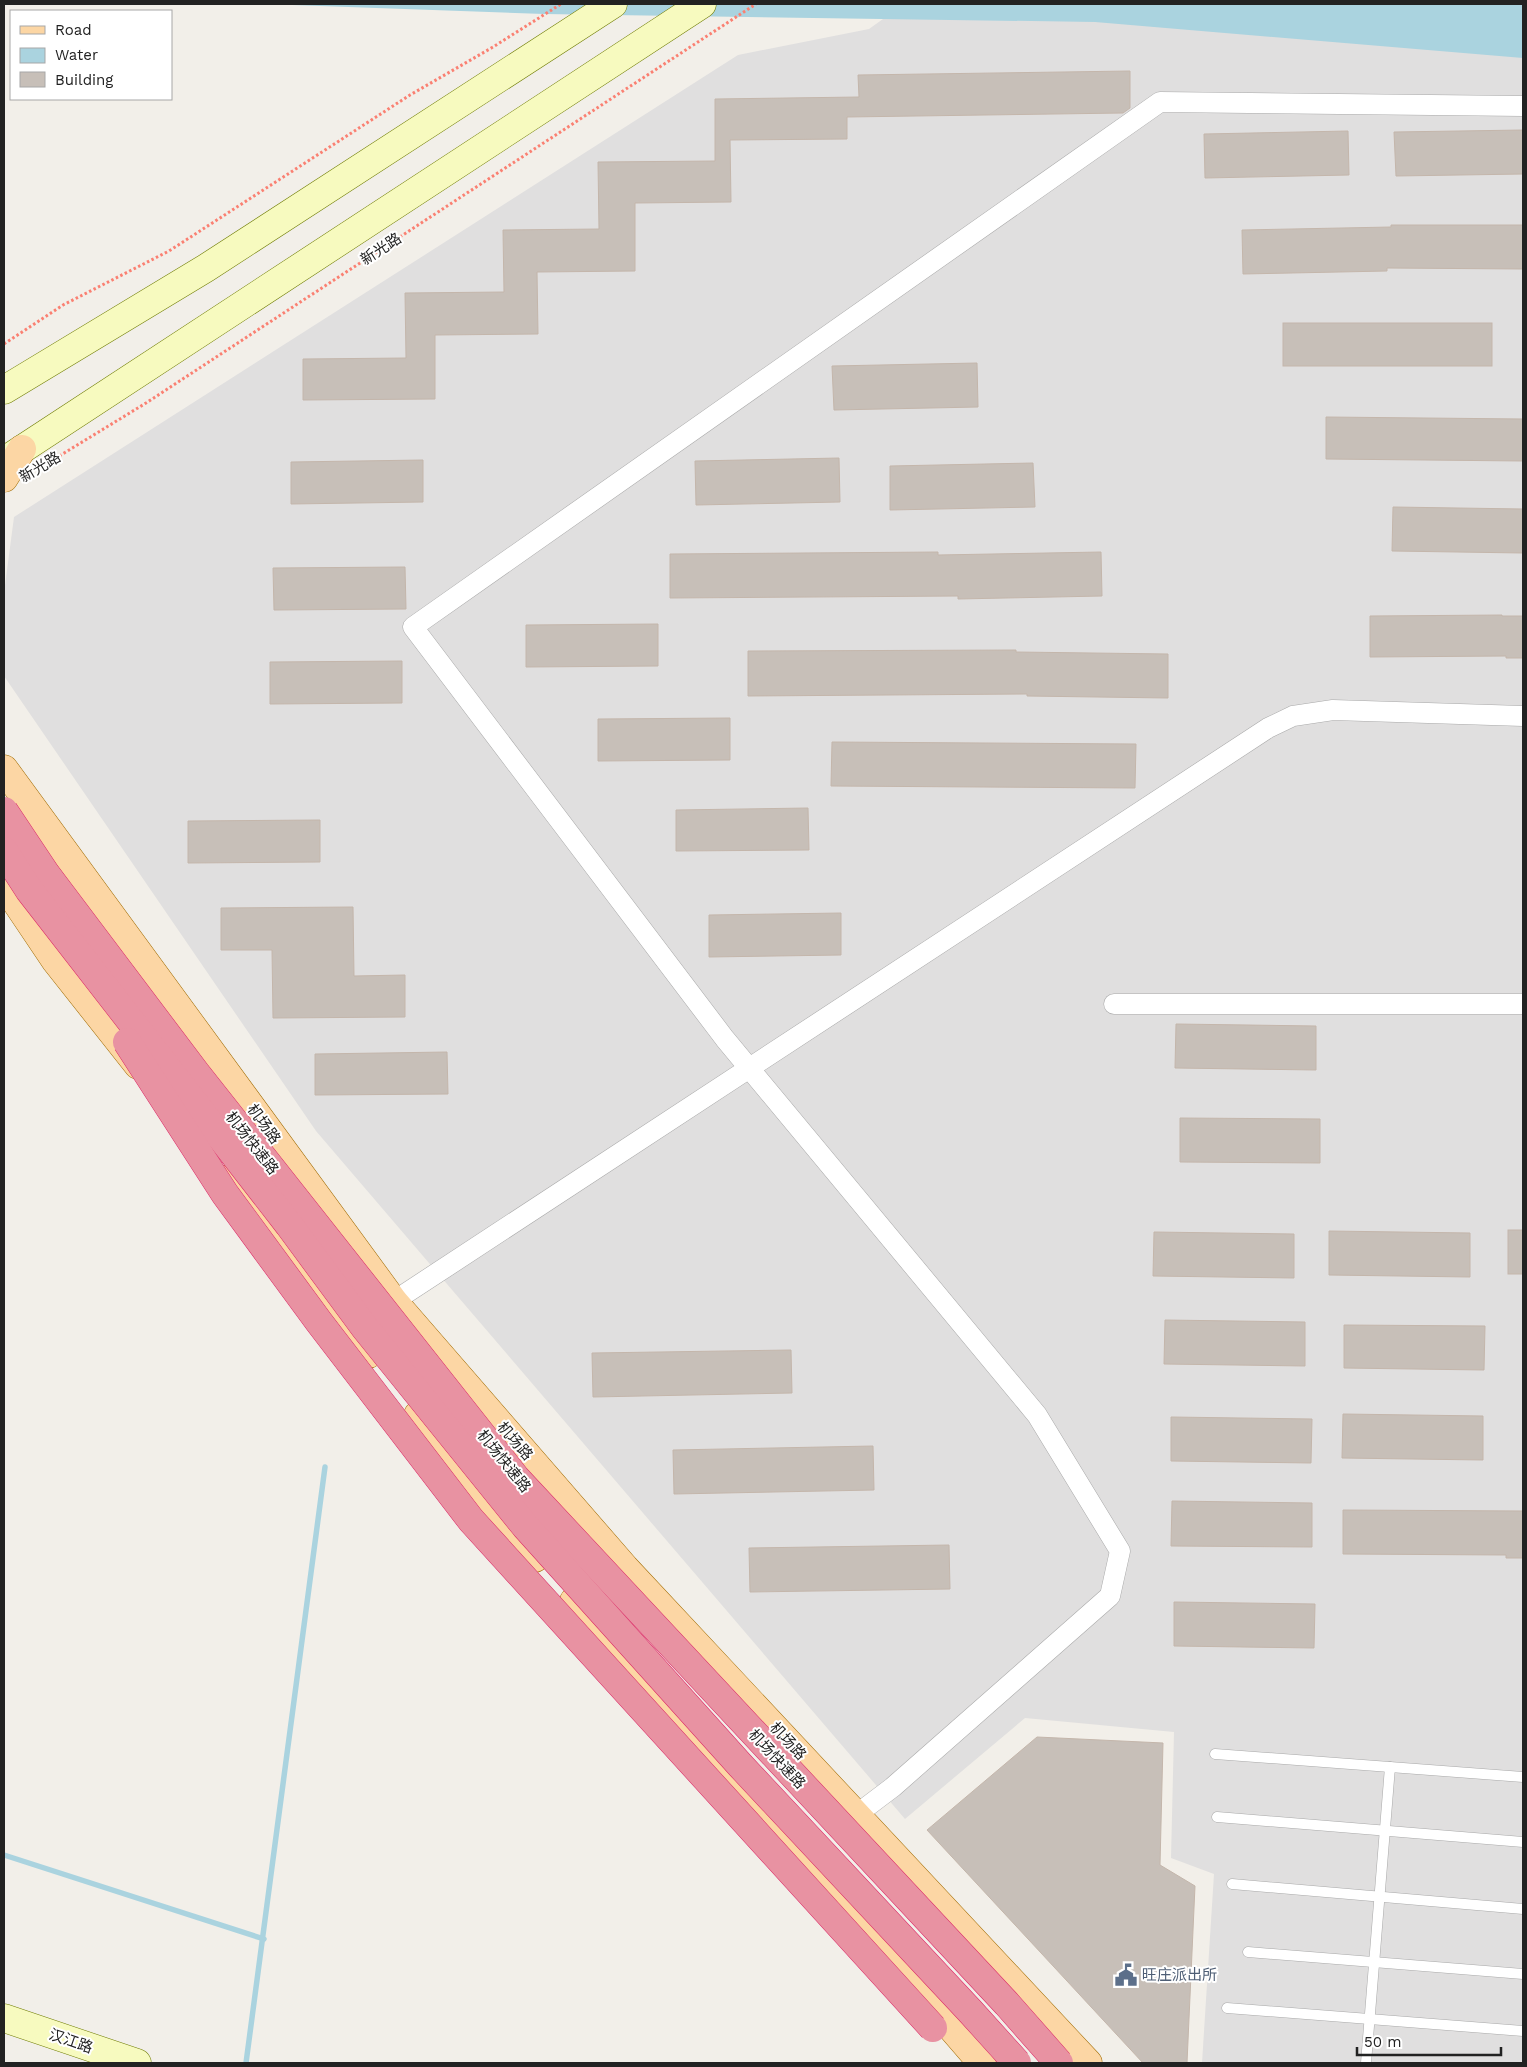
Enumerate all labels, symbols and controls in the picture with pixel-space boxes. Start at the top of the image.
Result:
legend [10,10,172,100]
text: Road [55,21,92,39]
text: Water [55,46,98,64]
text: Building [55,71,113,89]
street label: 新光路 [357,229,405,269]
street label: 新光路 [16,448,64,486]
street label: 机场路 [243,1101,285,1147]
street label: 机场快速路 [222,1108,282,1178]
street label: 机场路 [493,1418,537,1464]
street label: 机场快速路 [473,1426,535,1496]
street label: 机场路 [766,1718,810,1764]
street label: 机场快速路 [745,1725,809,1793]
public building icon: 旺庄派出所 [1113,1962,1139,1988]
place label: 旺庄派出所 [1142,1966,1217,1984]
scale bar [1357,2024,1501,2056]
street label: 汉江路 [47,2025,95,2057]
text: 50 m [1364,2033,1401,2051]

